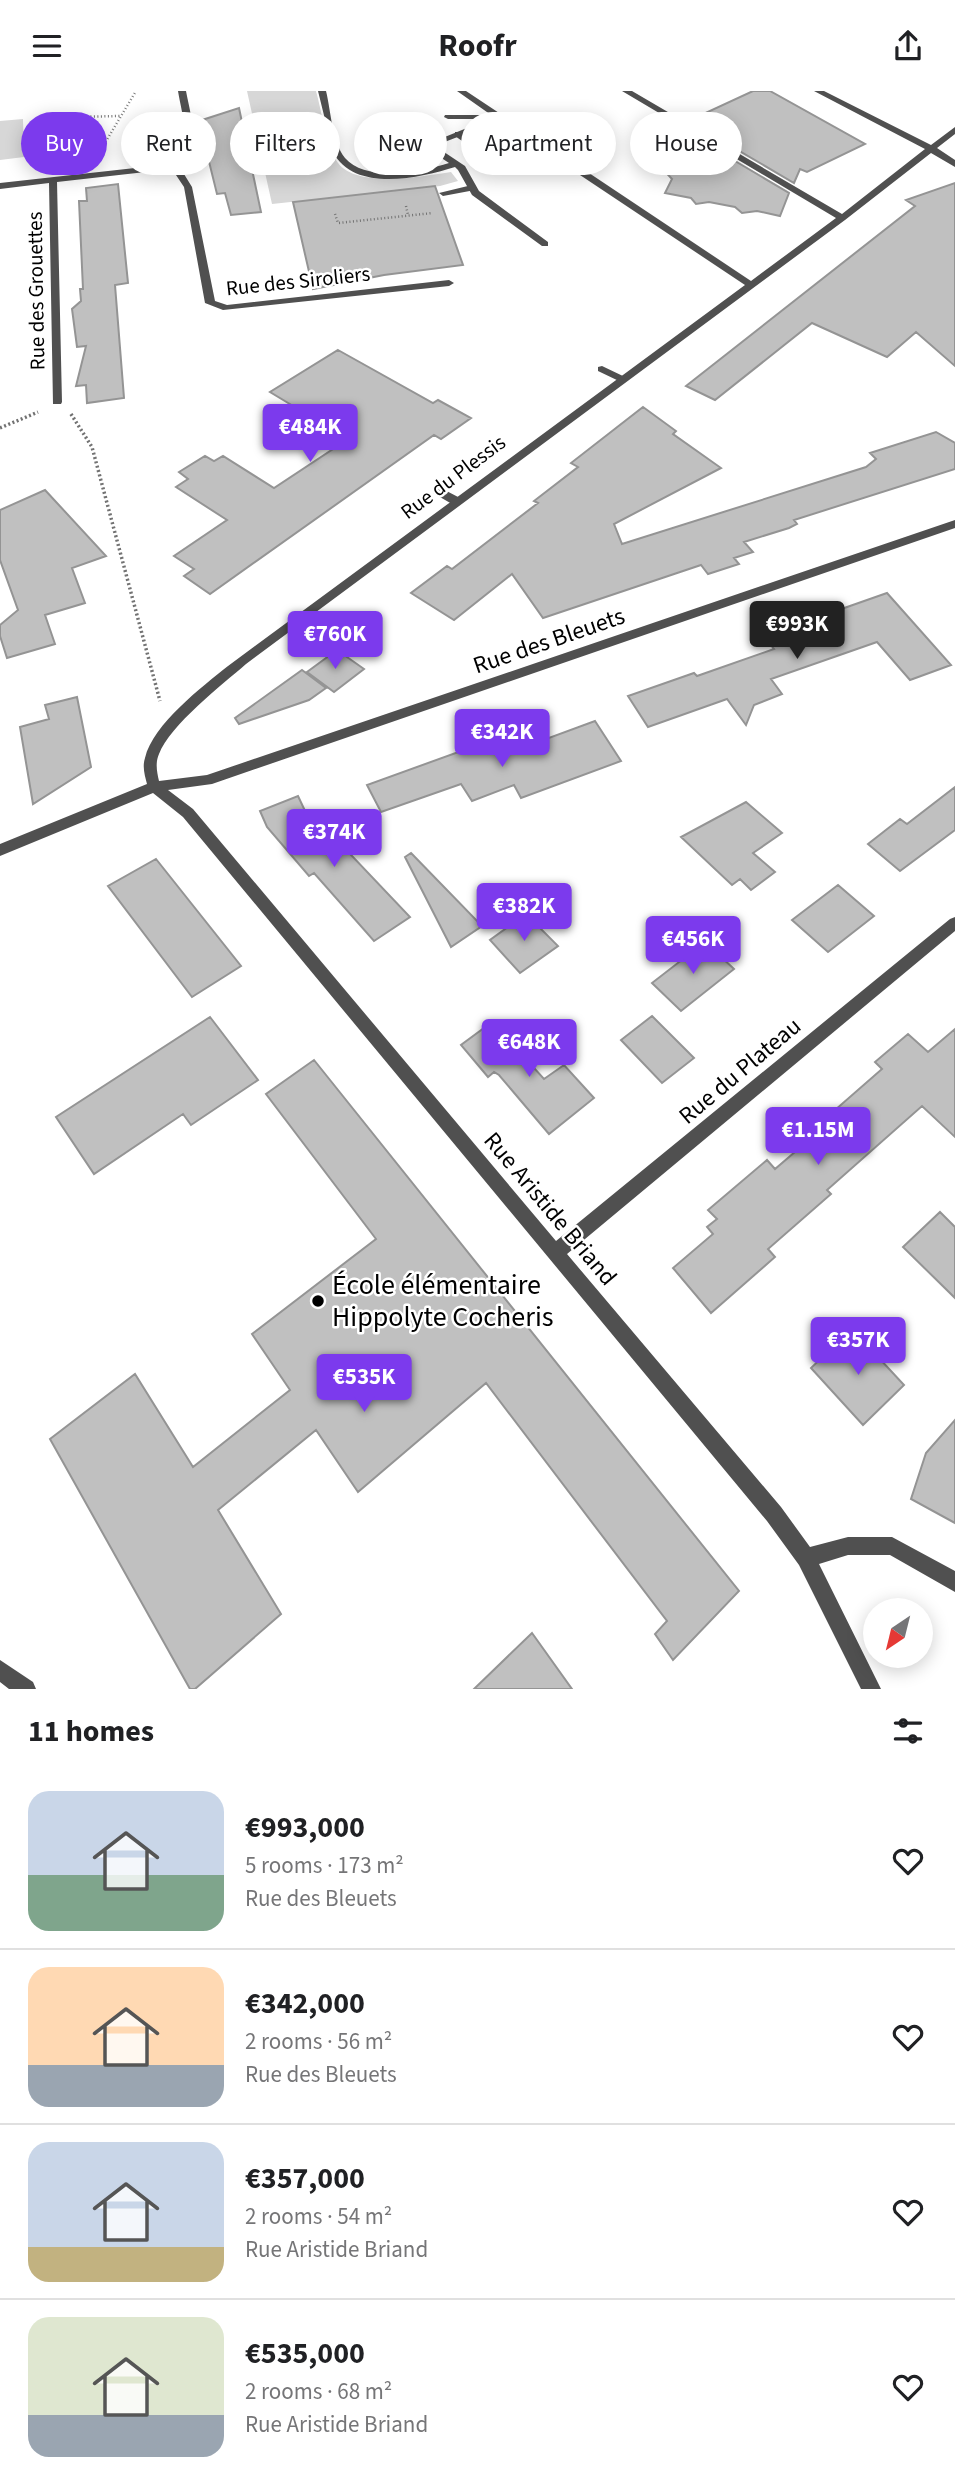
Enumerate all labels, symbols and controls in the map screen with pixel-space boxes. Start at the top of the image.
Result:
text: Roofr [438,23,517,69]
icon: menu [28,27,66,65]
icon: share [889,27,927,65]
chip: Buy [21,112,107,175]
chip: Rent [121,112,216,175]
chip: Filters [230,112,340,175]
chip: New [354,112,447,175]
chip: Apartment [461,112,616,175]
chip: House [630,112,742,175]
street label: Rue des Grouettes [20,211,52,371]
street label: Rue des Siroliers [224,258,372,303]
pin: €484K [261,405,359,464]
text: €484K [279,410,341,443]
street label: Rue du Plessis [394,427,512,526]
street label: Rue des Bleuets [468,599,630,683]
pin: €993K [748,601,846,661]
text: €993K [766,607,828,640]
pin: €760K [286,611,384,671]
text: €760K [304,617,366,650]
pin: €342K [453,709,551,769]
text: €342K [471,715,533,748]
pin: €374K [285,809,383,869]
text: €374K [303,815,365,848]
pin: €382K [475,883,573,943]
text: €382K [493,889,555,922]
pin: €456K [644,917,742,976]
text: €456K [662,922,724,955]
street label: Rue du Plateau [671,1009,809,1133]
pin: €648K [480,1019,578,1079]
text: €648K [498,1025,560,1058]
pin: €1.15M [761,1107,875,1167]
text: €1.15M [781,1113,855,1146]
street label: Rue Aristide Briand [475,1125,625,1293]
place label: École élémentaire Hippolyte Cocheris [332,1265,554,1337]
marker: École élémentaire Hippolyte Cocheris [310,1293,326,1309]
pin: €357K [809,1317,907,1377]
text: €357K [827,1323,889,1356]
pin: €535K [315,1355,413,1414]
text: €535K [333,1360,395,1393]
north arrow [863,1598,933,1668]
map controls [863,1598,933,1668]
text: 11 homes [28,1710,154,1753]
icon: filters [889,1712,927,1750]
text: €993,000 [245,1806,365,1849]
icon: home [84,1819,168,1903]
icon: heart [889,1842,927,1880]
text: 5 rooms · 173 m² [245,1849,404,1882]
text: Rue des Bleuets [245,1882,397,1915]
text: €342,000 [245,1982,365,2025]
icon: home [84,1995,168,2079]
icon: heart [889,2018,927,2056]
text: 2 rooms · 56 m² [245,2025,392,2058]
text: Rue des Bleuets [245,2058,397,2091]
text: €357,000 [245,2157,365,2200]
icon: home [84,2170,168,2254]
icon: heart [889,2193,927,2231]
text: 2 rooms · 54 m² [245,2200,392,2233]
text: Rue Aristide Briand [245,2233,428,2266]
text: €535,000 [245,2332,365,2375]
icon: home [84,2345,168,2429]
icon: heart [889,2368,927,2406]
text: 2 rooms · 68 m² [245,2375,392,2408]
text: Rue Aristide Briand [245,2408,428,2441]

